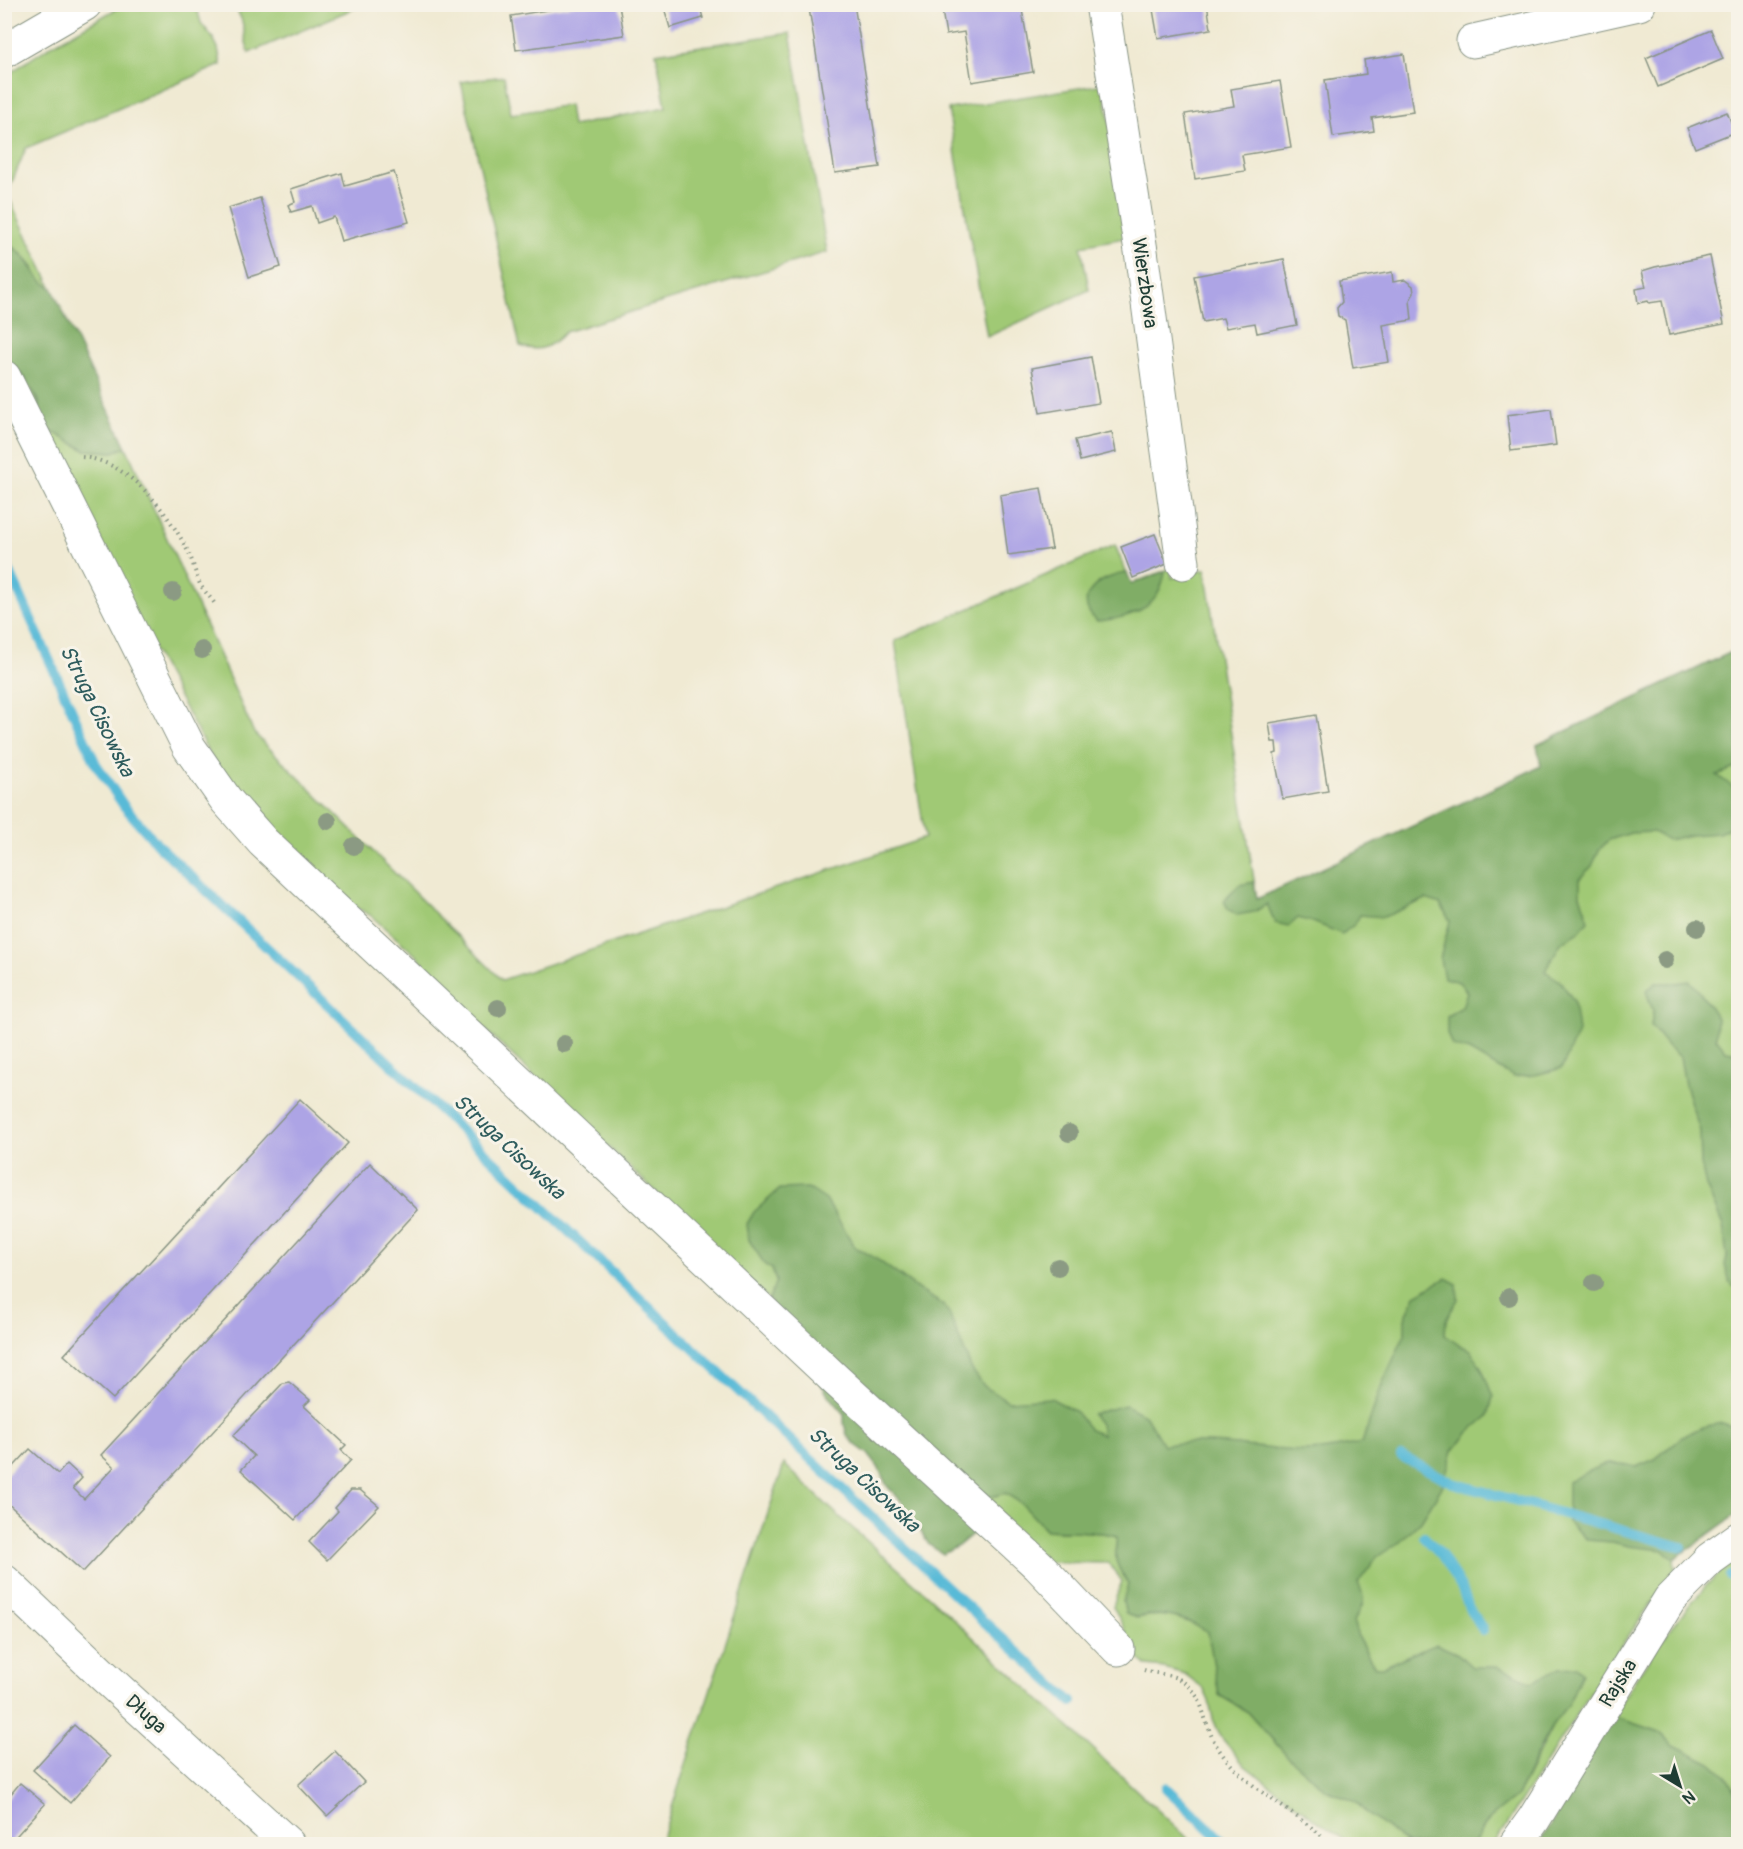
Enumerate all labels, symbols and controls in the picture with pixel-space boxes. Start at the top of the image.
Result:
street label: Wierzbowa [1126,236,1164,330]
water label: Struga Cisowska [54,641,141,782]
water label: Struga Cisowska [448,1088,571,1206]
water label: Struga Cisowska [803,1421,926,1539]
street label: Rajska [1594,1654,1642,1712]
street label: Długa [120,1689,172,1739]
north arrow [1650,1756,1710,1816]
text: N [1678,1786,1699,1808]

